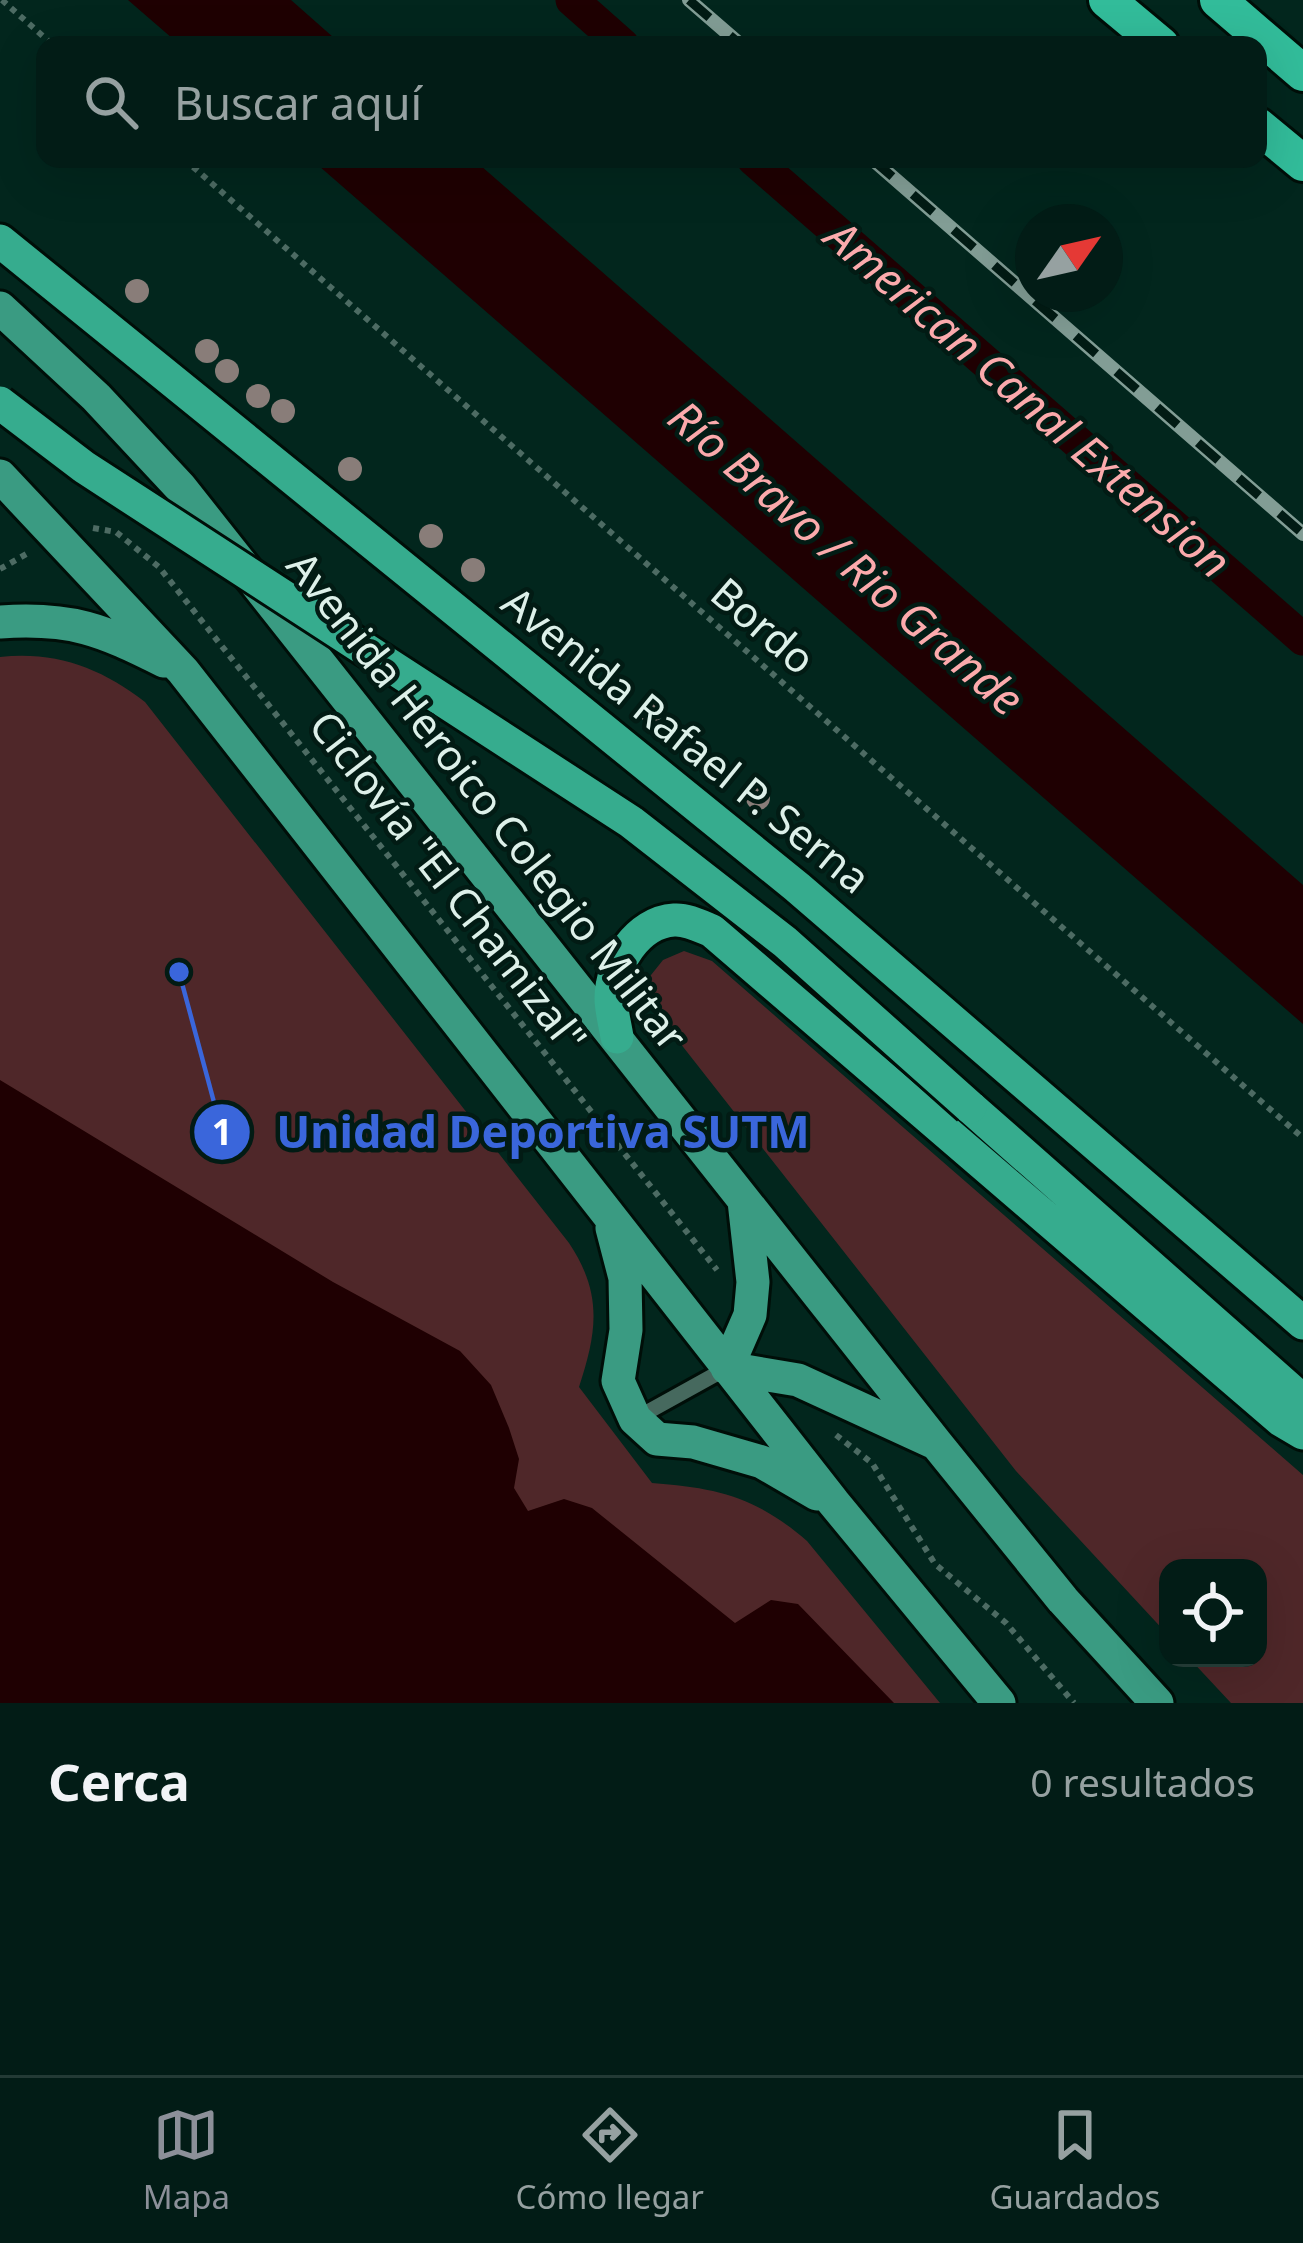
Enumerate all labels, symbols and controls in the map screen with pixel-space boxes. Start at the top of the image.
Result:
search box [36,36,1267,168]
icon: search [78,69,144,135]
text: Buscar aquí [174,72,422,133]
water label: American Canal Extension [811,203,1244,591]
north arrow [1015,204,1123,312]
water label: Río Bravo / Rio Grande [656,386,1038,728]
street label: Avenida Heroico Colegio Militar [275,539,701,1062]
street label: Bordo [700,564,828,686]
street label: Avenida Rafael P. Serna [491,573,883,905]
street label: Ciclovía "El Chamizal" [298,698,601,1064]
callout: Unidad Deportiva SUTM [192,1092,833,1173]
text: Unidad Deportiva SUTM [276,1100,810,1161]
text: 1 [212,1107,232,1156]
map controls [1159,1559,1267,1667]
button: locate [1159,1559,1267,1667]
text: Cerca [48,1746,190,1816]
text: 0 resultados [1030,1755,1255,1808]
tab: Mapa [143,2102,230,2219]
tab: Cómo llegar [516,2102,704,2219]
tab: Guardados [989,2102,1160,2219]

